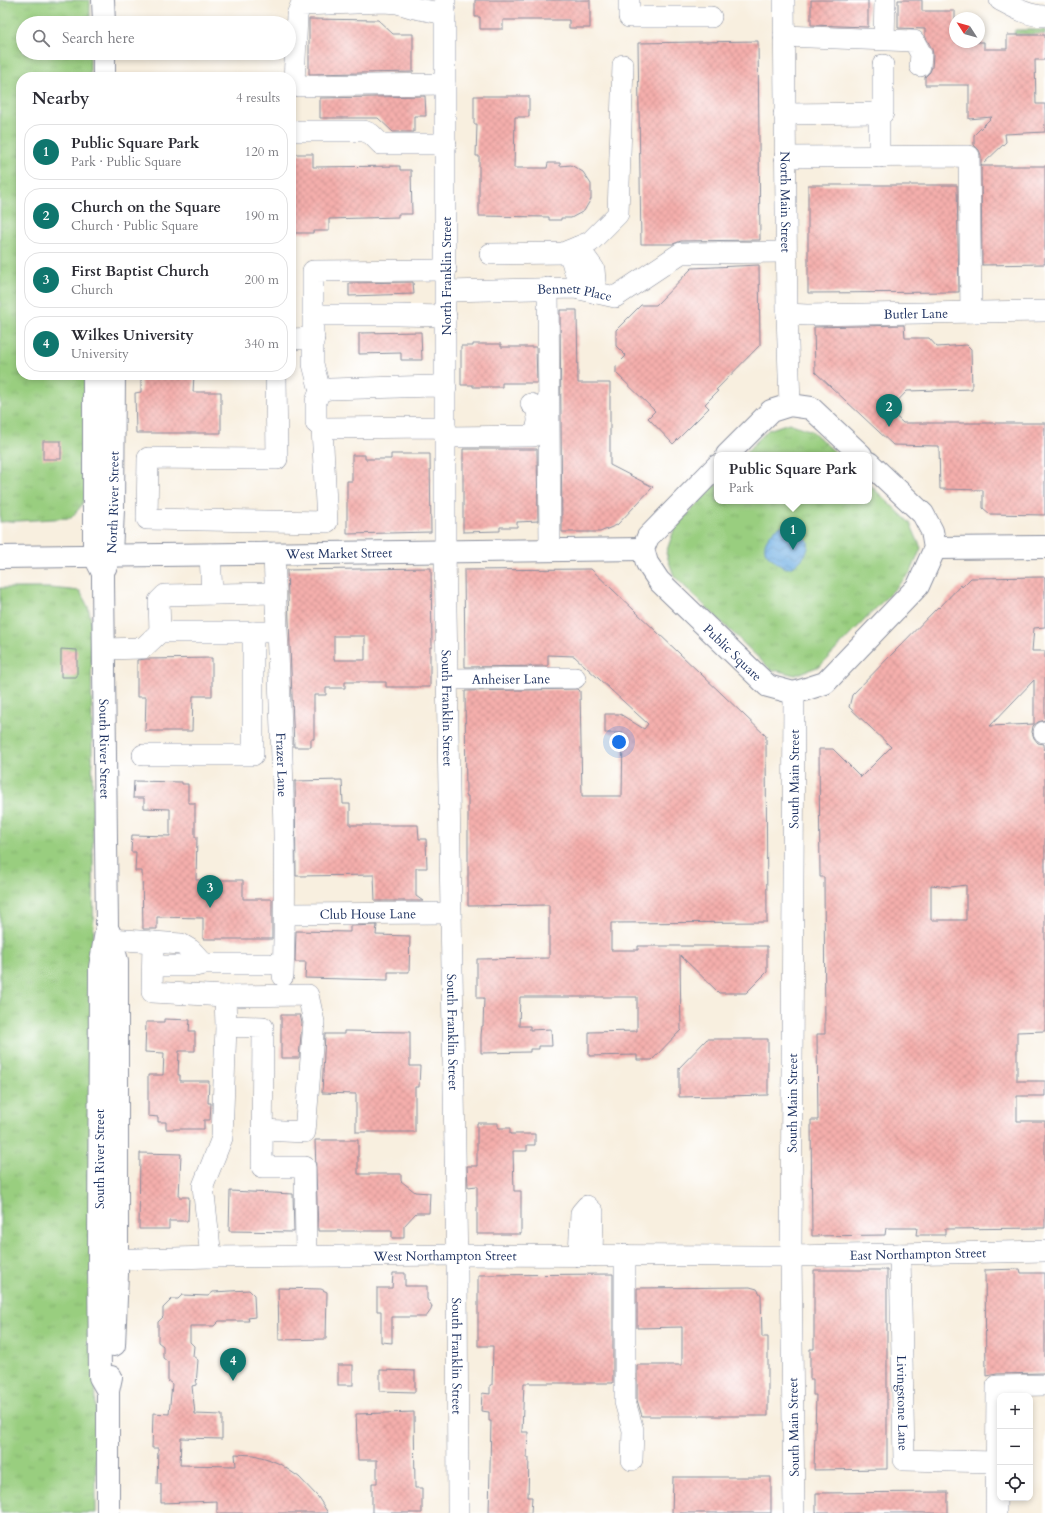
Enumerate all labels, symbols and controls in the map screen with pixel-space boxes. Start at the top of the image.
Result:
north arrow [949,12,985,48]
search box [16,16,296,60]
icon: search [30,27,52,49]
text: Search here [62,28,135,48]
text: Nearby [32,87,89,110]
text: 4 results [236,89,280,107]
text: Public Square Park [71,133,199,153]
text: 1 [43,143,49,161]
text: 120 m [245,143,279,161]
street label: North Main Street [775,151,794,253]
text: Park · Public Square [71,153,181,171]
text: Church on the Square [71,197,221,217]
text: 2 [43,207,49,225]
text: 190 m [245,207,279,225]
text: Church · Public Square [71,217,198,235]
street label: North Franklin Street [438,217,456,335]
text: First Baptist Church [71,261,209,281]
text: 3 [43,271,49,289]
text: 200 m [245,271,279,289]
street label: Bennett Place [537,280,614,306]
text: Church [71,281,113,299]
street label: Butler Lane [884,305,948,324]
text: Wilkes University [71,325,194,345]
text: 4 [43,335,49,353]
text: 340 m [245,335,279,353]
text: University [71,345,129,363]
pin: 2 [876,394,902,427]
street label: North River Street [103,451,123,554]
popup [714,452,872,504]
text: Public Square Park [729,459,857,479]
text: Park [729,479,754,497]
pin: 1 [780,517,806,550]
street label: West Market Street [285,544,392,563]
street label: Public Square [699,620,766,686]
street label: South Franklin Street [437,649,457,767]
street label: Anheiser Lane [472,670,550,689]
street label: South River Street [94,699,114,799]
street label: South Main Street [785,729,804,829]
street label: Frazer Lane [271,732,291,797]
your location [609,732,629,752]
pin: 3 [197,875,223,908]
street label: Club House Lane [320,905,416,924]
street label: South Franklin Street [442,973,462,1090]
street label: South Main Street [784,1053,802,1153]
street label: South River Street [91,1109,109,1209]
street label: East Northampton Street [849,1244,986,1265]
street label: West Northampton Street [372,1247,517,1266]
street label: South Franklin Street [447,1297,466,1414]
pin: 4 [220,1348,246,1381]
street label: Livingstone Lane [892,1355,912,1451]
street label: South Main Street [784,1377,804,1477]
map controls [997,1393,1033,1501]
button: + [997,1393,1033,1429]
button: − [997,1429,1033,1465]
button: locate [997,1465,1033,1501]

